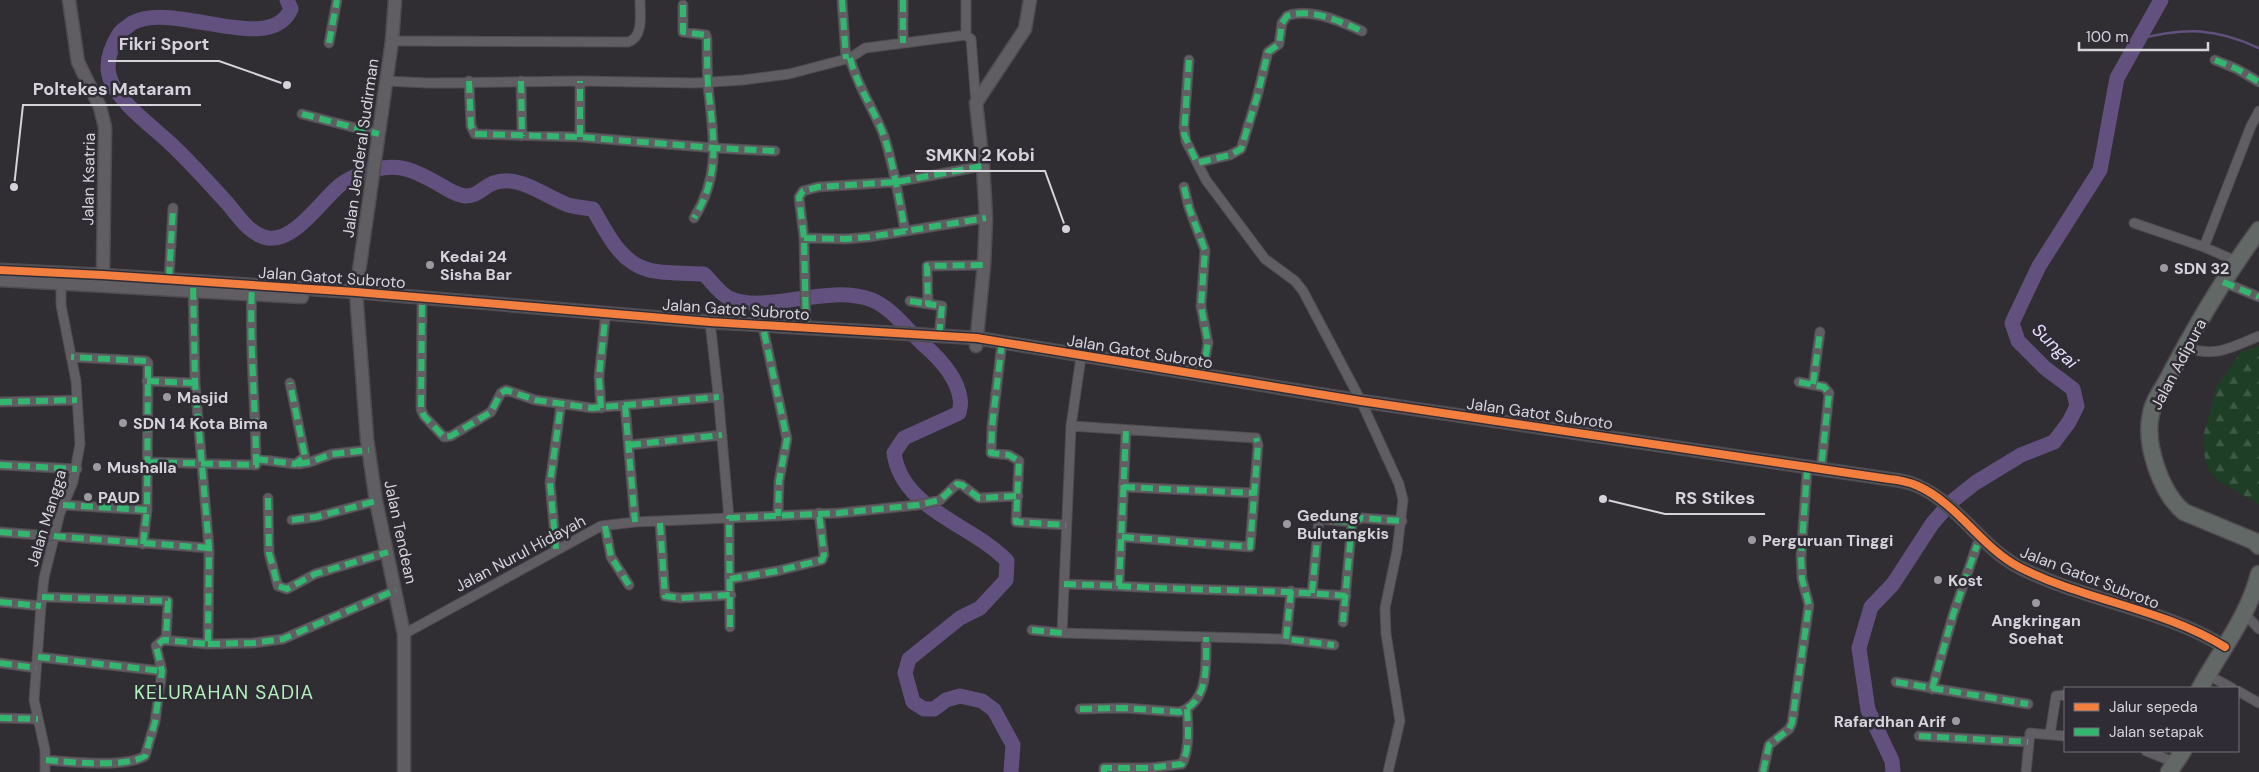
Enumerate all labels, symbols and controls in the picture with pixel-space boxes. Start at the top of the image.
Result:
scale bar [2079,20,2208,52]
text: 100 m [2086,27,2129,47]
callout: Fikri Sport [108,28,219,61]
text: Fikri Sport [119,32,209,56]
street label: Jalan Jenderal Sudirman [338,57,383,239]
callout: Poltekes Mataram [23,72,201,105]
text: Poltekes Mataram [33,77,191,101]
street label: Jalan Ksatria [77,132,100,226]
callout: SMKN 2 Kobi [915,138,1045,171]
text: SMKN 2 Kobi [925,143,1035,167]
place label: Kedai 24 Sisha Bar [440,246,512,285]
place label: SDN 32 [2174,258,2229,279]
marker: Kedai 24 Sisha Bar [424,259,436,271]
street label: Jalan Gatot Subroto [258,262,406,293]
marker: SDN 32 [2158,262,2170,274]
street label: Jalan Gatot Subroto [662,294,810,325]
street label: Jalan Adipura [2146,315,2211,413]
water label: Sungai [2027,318,2084,374]
street label: Jalan Gatot Subroto [1065,330,1214,373]
place label: Masjid [177,387,228,408]
marker: Masjid [161,391,173,403]
street label: Jalan Gatot Subroto [1465,393,1614,434]
place label: SDN 14 Kota Bima [133,413,268,434]
marker: SDN 14 Kota Bima [117,417,129,429]
place label: Mushalla [107,457,177,478]
marker: Mushalla [91,461,103,473]
street label: Jalan Mangga [22,467,71,569]
street label: Jalan Tendean [379,478,422,586]
callout: RS Stikes [1665,481,1765,514]
text: RS Stikes [1675,486,1755,510]
place label: PAUD [98,487,140,508]
marker: PAUD [82,491,94,503]
place label: Gedung Bulutangkis [1297,505,1389,544]
street label: Jalan Nurul Hidayah [451,510,589,597]
marker: Gedung Bulutangkis [1281,518,1293,530]
place label: Perguruan Tinggi [1762,530,1893,551]
marker: Perguruan Tinggi [1746,534,1758,546]
street label: Jalan Gatot Subroto [2017,541,2162,614]
place label: Kost [1948,570,1983,591]
marker: Kost [1932,574,1944,586]
marker: Angkringan Soehat [2030,597,2042,609]
place label: Angkringan Soehat [1991,610,2081,649]
district label: KELURAHAN SADIA [134,680,314,705]
legend [2064,687,2239,752]
text: Jalur sepeda [2109,697,2198,717]
place label: Rafardhan Arif [1834,711,1946,732]
marker: Rafardhan Arif [1950,715,1962,727]
text: Jalan setapak [2109,722,2204,742]

